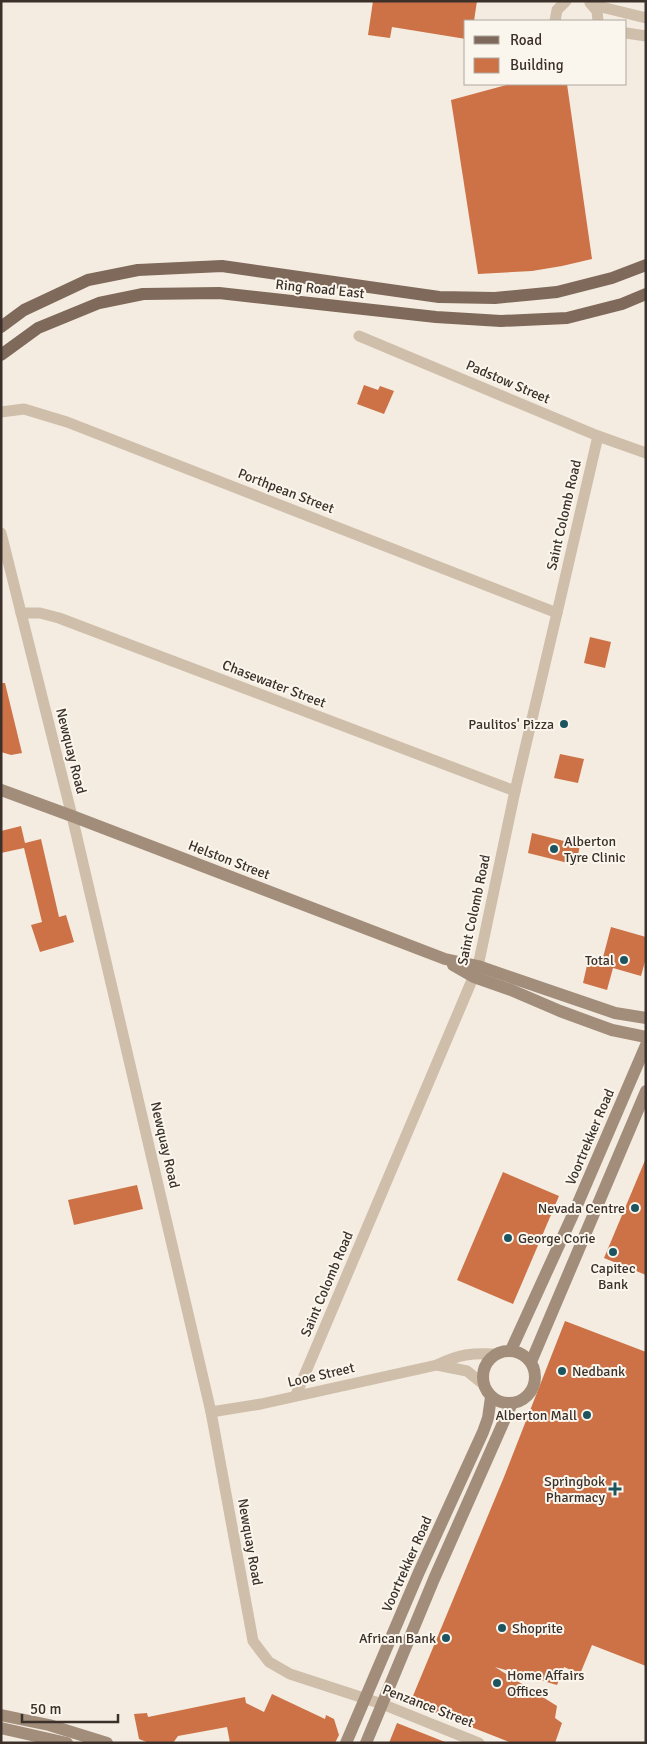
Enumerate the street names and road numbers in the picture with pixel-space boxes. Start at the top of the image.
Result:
street label: Ring Road East [275,276,365,302]
street label: Padstow Street [463,357,553,407]
street label: Saint Colomb Road [543,458,585,572]
street label: Porthpean Street [236,465,337,517]
street label: Chasewater Street [220,656,328,712]
street label: Newquay Road [52,706,90,796]
street label: Helston Street [186,837,272,883]
street label: Saint Colomb Road [454,853,494,967]
street label: Voortrekker Road [562,1086,618,1188]
street label: Newquay Road [147,1100,183,1190]
street label: Saint Colomb Road [297,1229,357,1339]
street label: Looe Street [286,1359,356,1391]
street label: Newquay Road [234,1497,266,1587]
street label: Voortrekker Road [378,1513,436,1615]
street label: Penzance Street [380,1681,476,1731]

